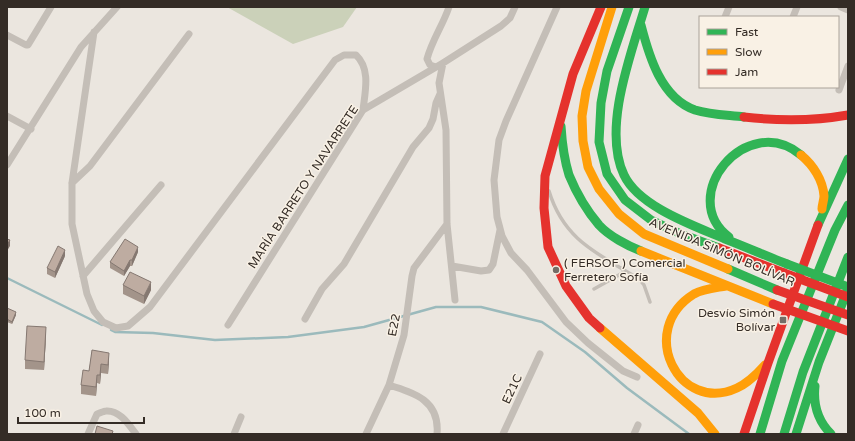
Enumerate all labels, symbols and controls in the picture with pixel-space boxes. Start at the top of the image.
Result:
legend [699,16,839,88]
text: Fast [735,25,759,39]
text: Slow [735,45,762,59]
text: Jam [735,65,758,79]
street label: MARÍA BARRETO Y NAVARRETE [245,102,361,271]
street label: AVENIDA SIMÓN BOLÍVAR [647,215,797,289]
place label: ( FERSOF ) Comercial Ferretero Sofía [564,256,686,284]
marker: ( FERSOF ) Comercial Ferretero Sofía [551,265,561,275]
place label: Desvío Simón Bolívar [698,306,775,334]
street label: E22 [385,313,403,337]
marker: Desvío Simón Bolívar [778,315,788,325]
street label: E21C [499,372,525,406]
scale bar [18,399,144,425]
text: 100 m [24,406,61,420]

